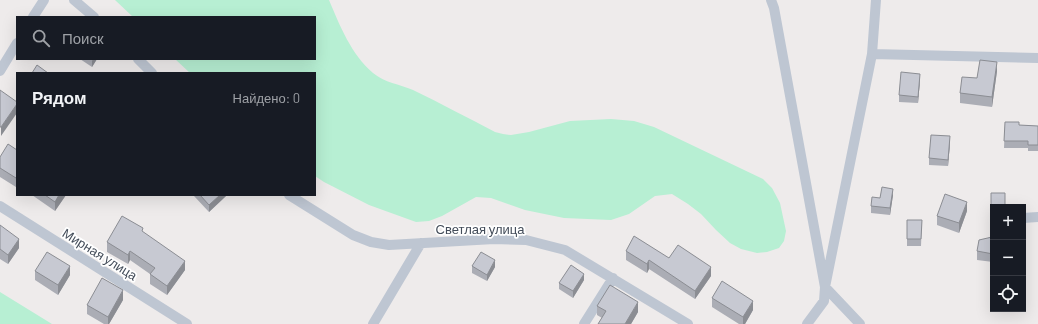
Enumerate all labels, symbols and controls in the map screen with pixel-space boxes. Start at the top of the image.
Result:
search box [16,16,316,60]
icon: search [30,27,52,49]
text: Поиск [62,29,104,47]
text: Рядом [32,87,87,107]
text: Найдено: 0 [233,90,300,106]
map controls [990,204,1026,312]
button: + [990,204,1026,240]
street label: Светлая улица [436,221,525,237]
street label: Мирная улица [60,225,141,284]
button: − [990,240,1026,276]
button: locate [990,276,1026,312]

